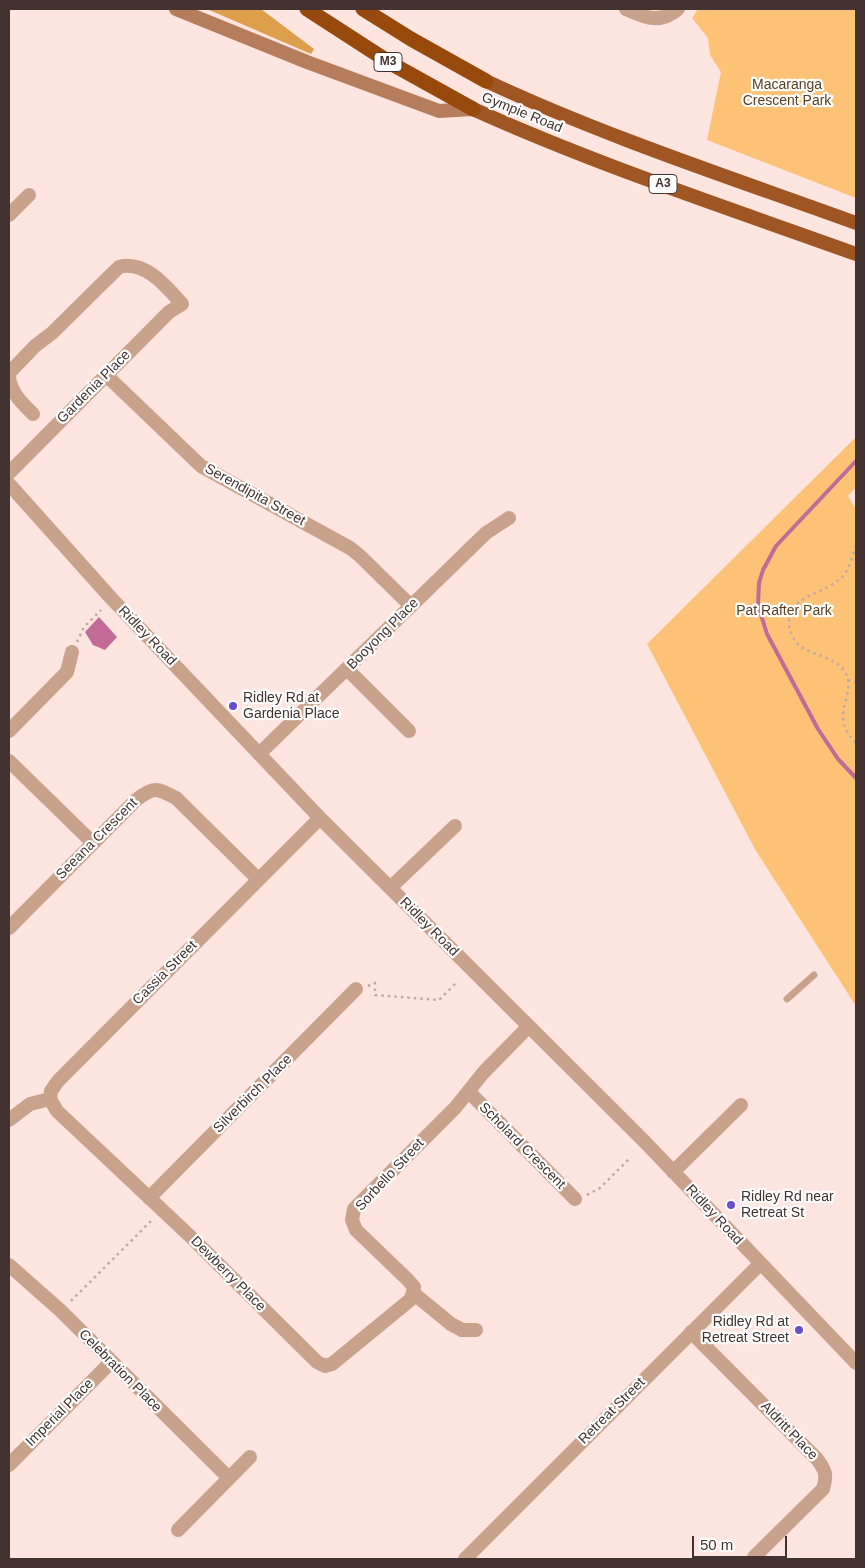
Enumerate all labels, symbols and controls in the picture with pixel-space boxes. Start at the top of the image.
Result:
road number: M3 [374,52,402,72]
park label: Macaranga Crescent Park [743,77,831,110]
street label: Gympie Road [479,89,565,137]
road number: A3 [649,174,677,193]
street label: Gardenia Place [54,347,134,427]
street label: Serendipita Street [202,460,308,530]
street label: Booyong Place [344,595,422,673]
street label: Ridley Road [114,603,180,669]
park label: Pat Rafter Park [736,603,832,619]
place label: Ridley Rd at Gardenia Place [243,690,340,722]
marker: Ridley Rd at Gardenia Place [227,700,239,712]
street label: Seeana Crescent [53,795,141,883]
street label: Ridley Road [396,894,462,960]
street label: Cassia Street [129,937,201,1009]
street label: Silverbirch Place [210,1051,296,1137]
street label: Scholard Crescent [475,1099,569,1193]
street label: Sorbello Street [352,1135,428,1215]
street label: Ridley Road [682,1181,746,1249]
place label: Ridley Rd near Retreat St [741,1189,834,1222]
marker: Ridley Rd near Retreat St [725,1199,737,1211]
street label: Dewberry Place [187,1233,269,1315]
place label: Ridley Rd at Retreat Street [702,1314,789,1346]
marker: Ridley Rd at Retreat Street [793,1324,805,1336]
street label: Celebration Place [75,1326,165,1416]
street label: Retreat Street [575,1374,649,1448]
street label: Imperial Place [23,1376,97,1450]
street label: Aldritt Place [757,1398,821,1464]
scale bar [695,1526,790,1558]
text: 50 m [700,1536,733,1553]

